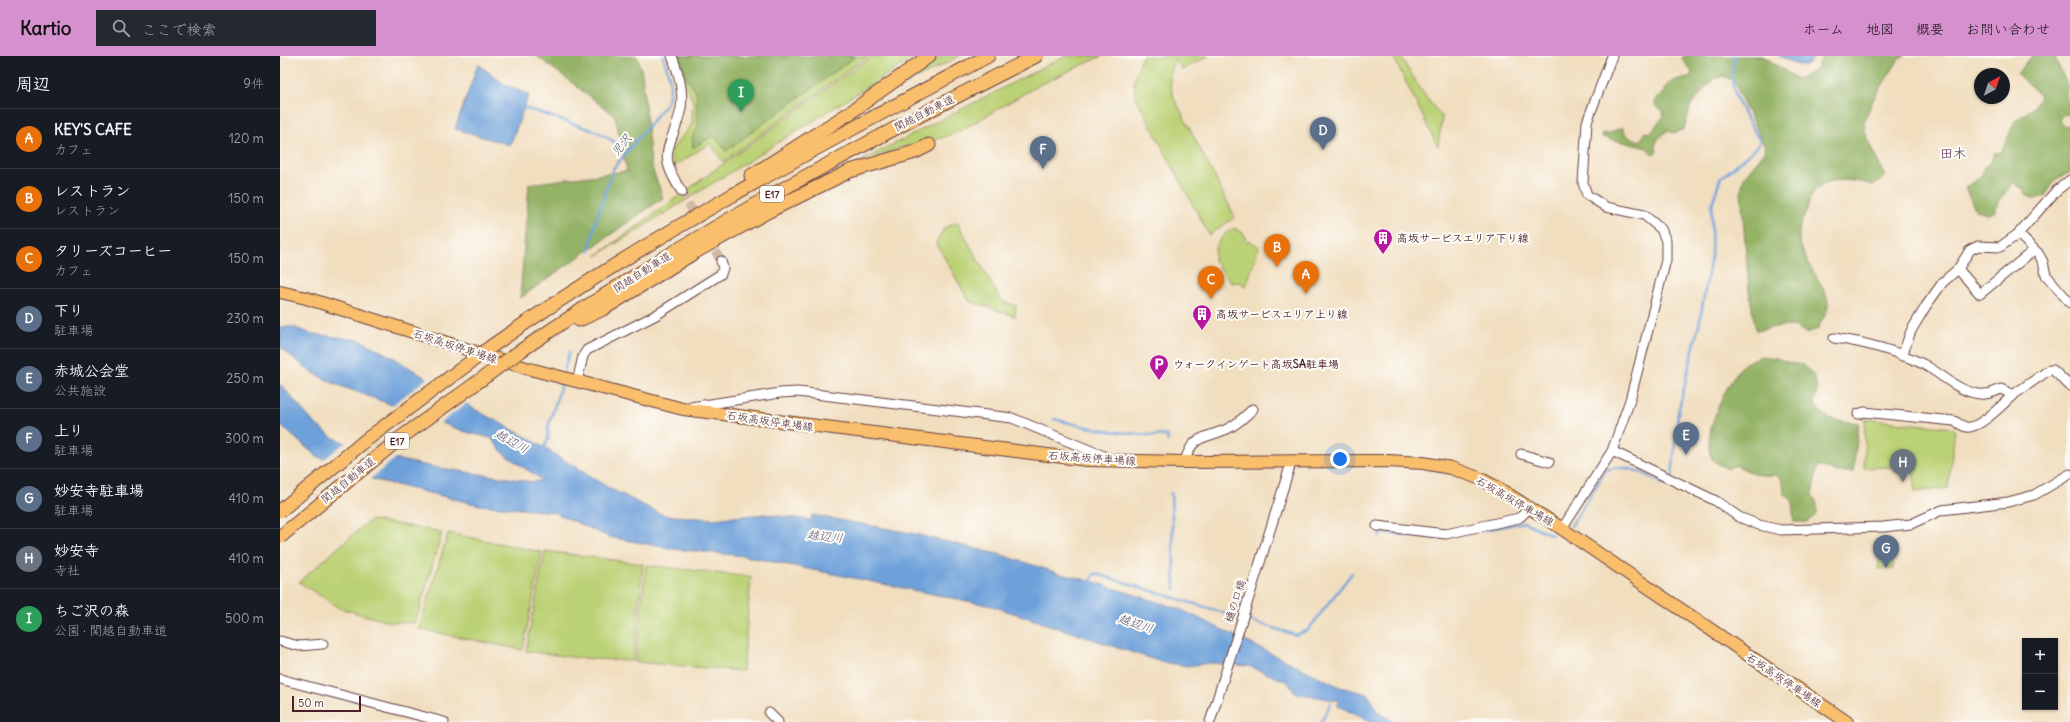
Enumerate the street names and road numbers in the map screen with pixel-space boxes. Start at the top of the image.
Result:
street label: 関越自動車道 [891,92,957,134]
road number: E17 [760,186,784,202]
street label: 関越自動車道 [610,249,674,295]
street label: 石坂高坂停車場線 [411,326,499,366]
street label: 石坂高坂停車場線 [725,408,815,434]
road number: E17 [385,433,409,449]
street label: 石坂高坂停車場線 [1048,448,1136,468]
street label: 関越自動車道 [318,454,378,506]
street label: 石坂高坂停車場線 [1473,473,1557,529]
street label: 樋の口橋 [1222,578,1248,624]
street label: 石坂高坂停車場線 [1744,650,1824,710]

